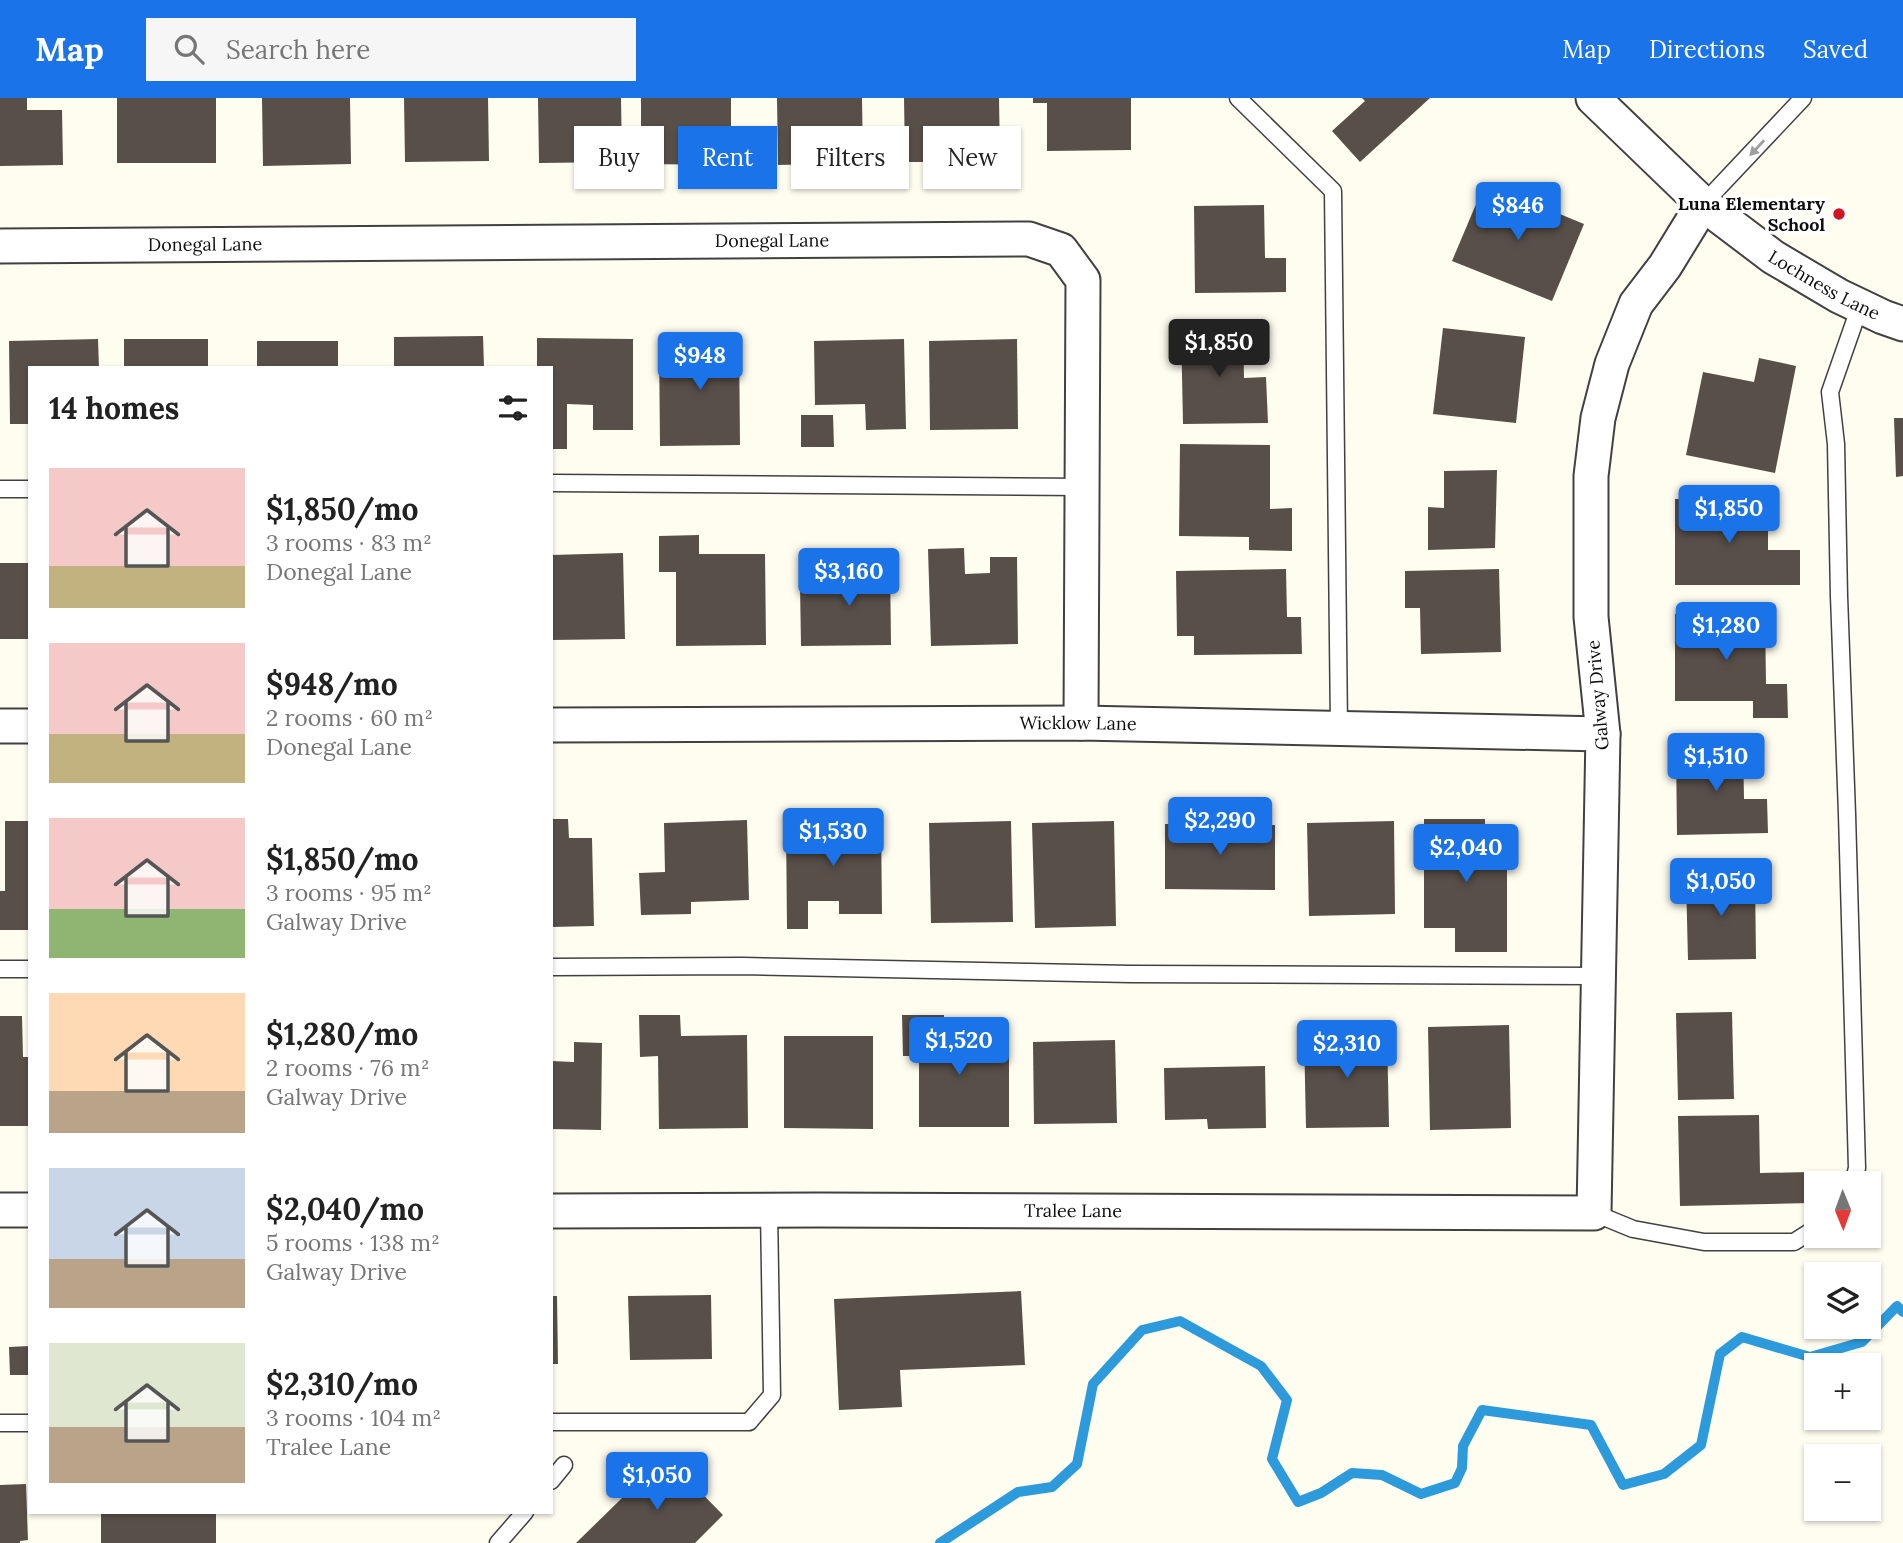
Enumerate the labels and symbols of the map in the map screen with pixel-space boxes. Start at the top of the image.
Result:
one-way arrow [1749,139,1765,156]
pin: $846 [1477,183,1559,242]
place label: Luna Elementary School [1678,192,1825,236]
marker: Luna Elementary School [1831,206,1847,222]
street label: Donegal Lane [715,228,829,252]
street label: Donegal Lane [148,232,262,256]
street label: Lochness Lane [1764,245,1884,325]
pin: $1,850 [1162,320,1276,379]
pin: $948 [659,332,741,392]
pin: $1,850 [1672,486,1786,545]
pin: $3,160 [792,548,906,608]
pin: $1,280 [1669,602,1783,662]
street label: Galway Drive [1581,639,1614,751]
street label: Wicklow Lane [1019,711,1137,735]
pin: $1,510 [1659,734,1773,793]
pin: $2,290 [1163,798,1277,857]
pin: $1,530 [776,808,890,868]
pin: $2,040 [1409,824,1523,884]
pin: $1,050 [1664,858,1778,918]
pin: $1,520 [902,1018,1016,1077]
pin: $2,310 [1290,1020,1404,1080]
north arrow [1804,1171,1881,1248]
street label: Tralee Lane [1024,1199,1122,1222]
pin: $1,050 [600,1452,714,1512]

